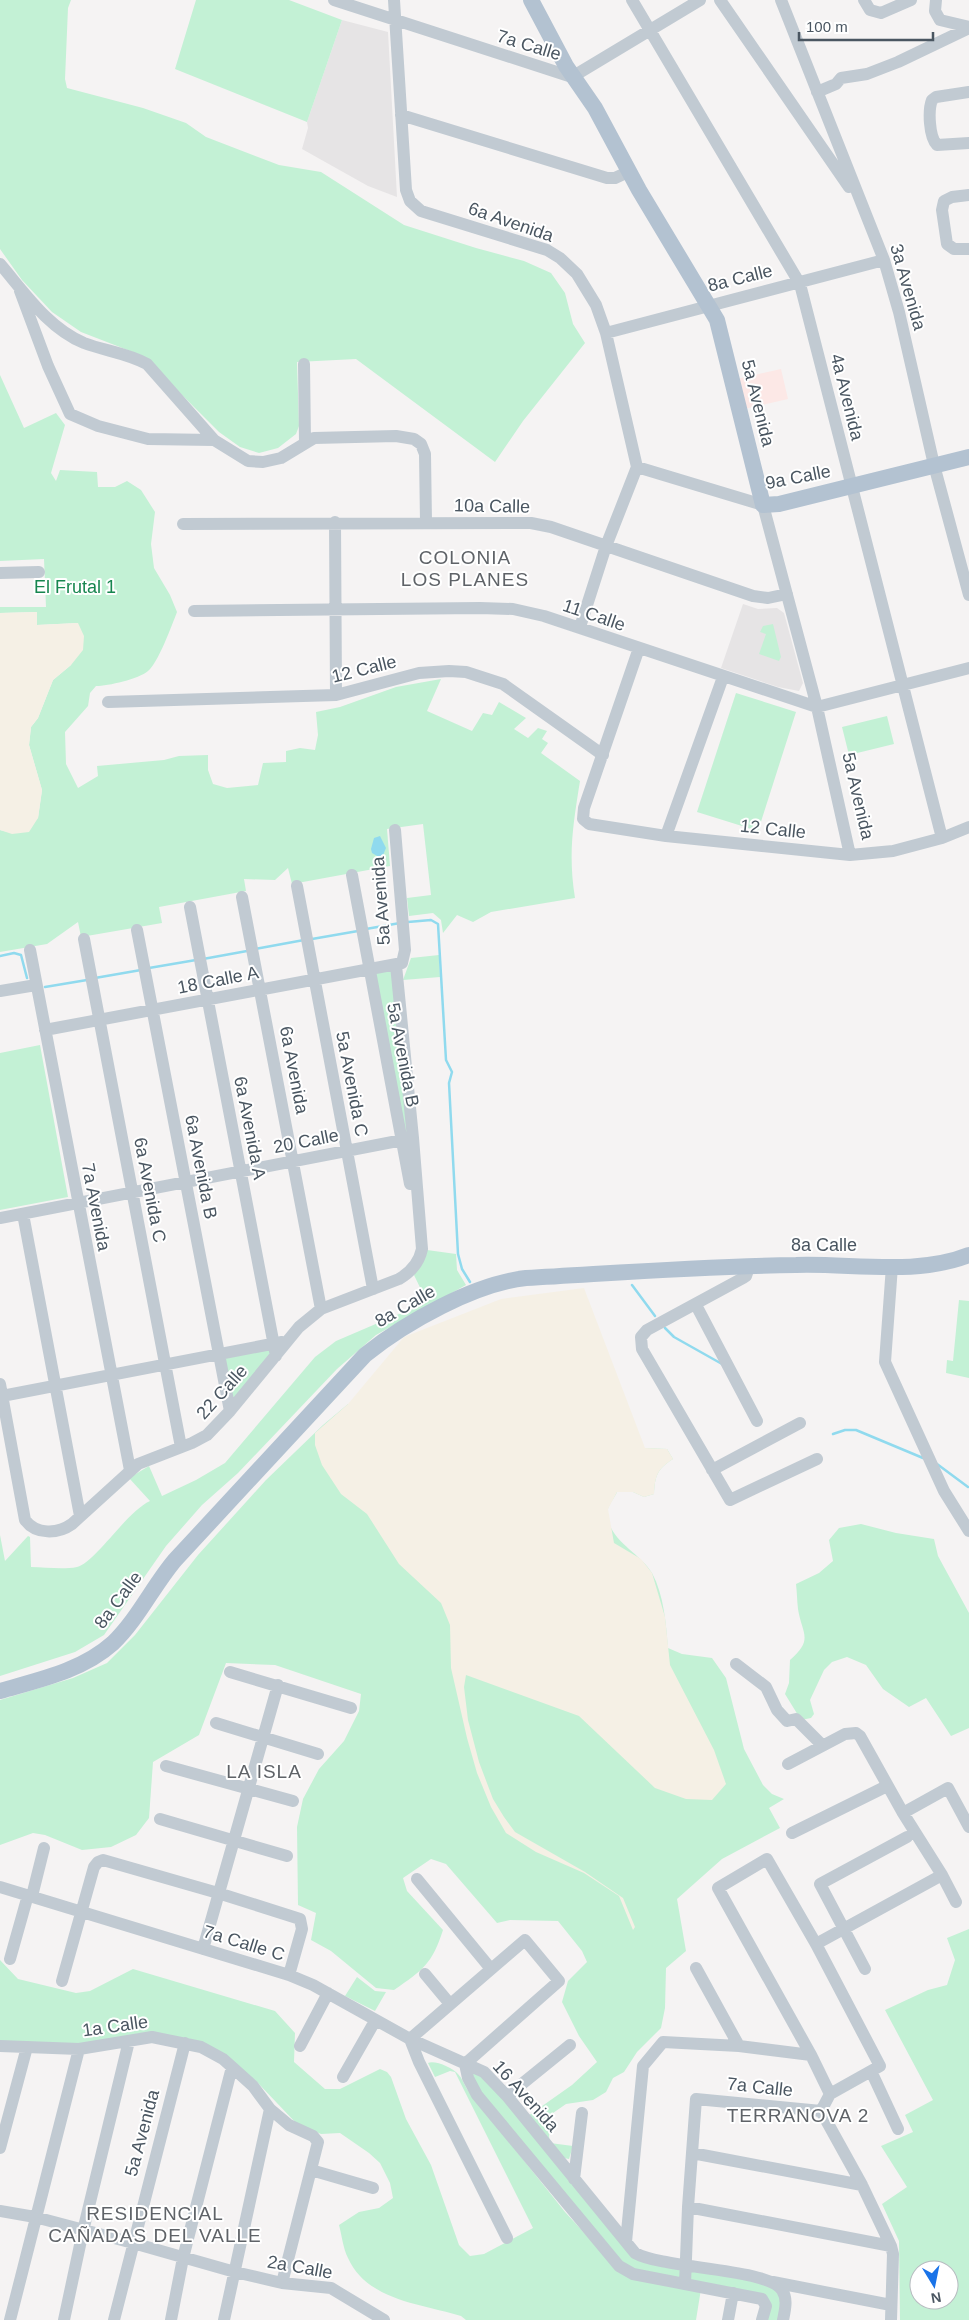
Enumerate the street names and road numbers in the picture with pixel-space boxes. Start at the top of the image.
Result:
street label: 7a Calle [494,26,564,64]
street label: 6a Avenida [466,198,557,246]
street label: 3a Avenida [886,242,930,333]
street label: 8a Calle [706,260,774,296]
street label: 4a Avenida [827,352,868,443]
street label: 5a Avenida [738,358,779,449]
street label: 9a Calle [764,461,832,493]
street label: 10a Calle [454,495,530,517]
street label: 11 Calle [560,595,628,635]
street label: 12 Calle [330,651,398,687]
street label: 5a Avenida [838,751,878,842]
street label: 12 Calle [739,816,807,842]
street label: 5a Avenida [368,855,394,946]
street label: 18 Calle A [176,962,260,998]
street label: 5a Avenida B [383,1001,423,1109]
street label: 6a Avenida [276,1025,312,1116]
street label: 5a Avenida C [332,1030,372,1138]
street label: 6a Avenida A [230,1075,270,1181]
street label: 6a Avenida B [181,1113,221,1221]
street label: 20 Calle [272,1125,340,1157]
street label: 6a Avenida C [130,1136,170,1244]
street label: 7a Avenida [78,1162,114,1253]
street label: 8a Calle [791,1235,857,1255]
street label: 8a Calle [371,1281,439,1331]
street label: 22 Calle [192,1361,252,1423]
street label: 8a Calle [90,1568,146,1632]
street label: 7a Calle C [201,1921,287,1965]
street label: 1a Calle [81,2012,149,2040]
street label: 16 Avenida [489,2056,564,2136]
street label: 7a Calle [726,2074,794,2100]
street label: 5a Avenida [121,2087,163,2178]
street label: 2a Calle [266,2251,334,2283]

